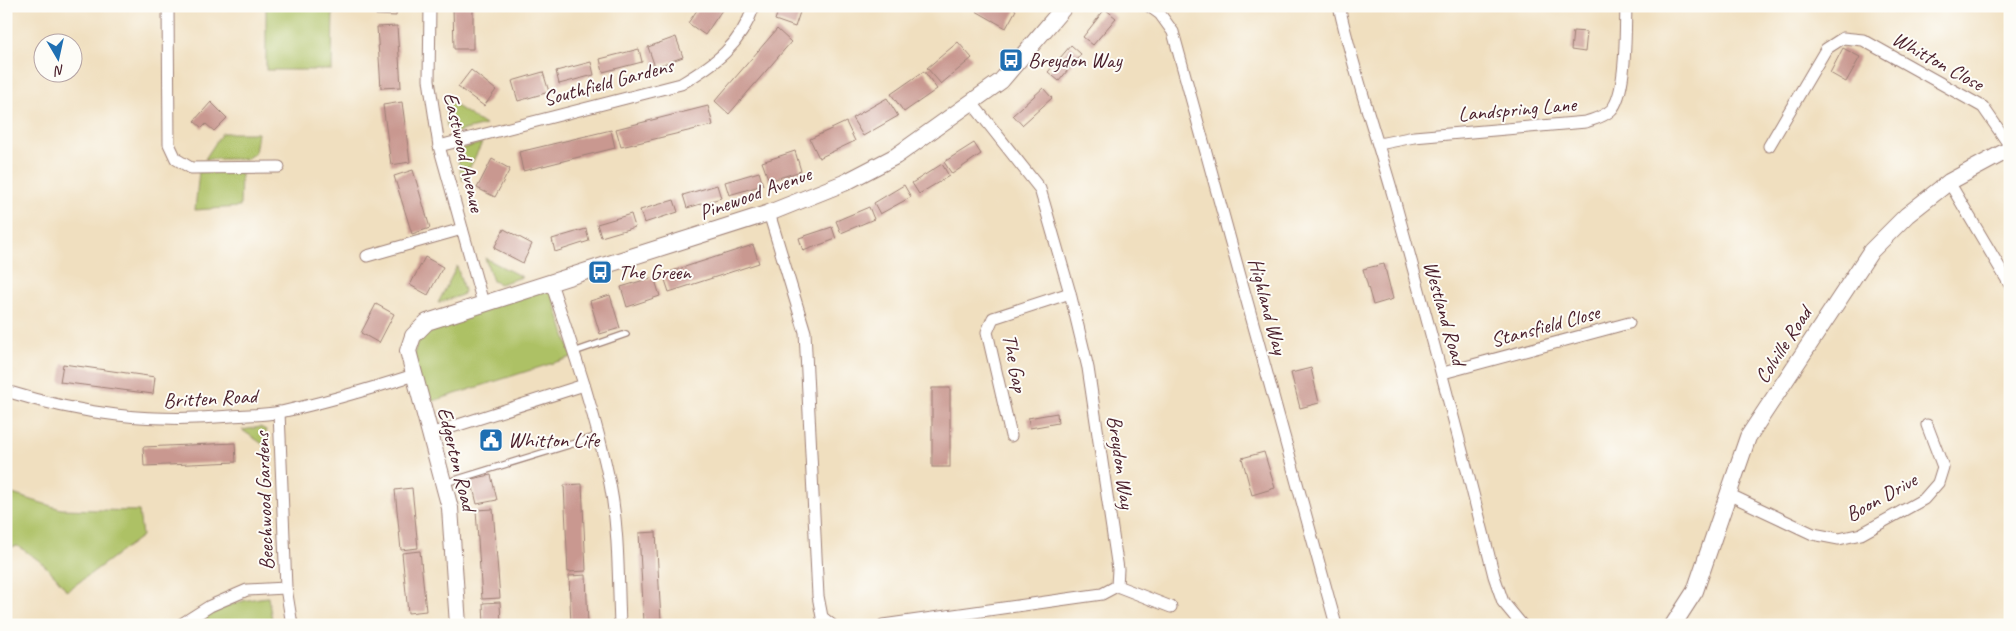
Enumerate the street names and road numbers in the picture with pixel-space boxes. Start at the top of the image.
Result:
street label: Whitton Close [1888,25,1990,98]
street label: Southfield Gardens [540,52,678,112]
street label: Eastwood Avenue [438,90,491,215]
street label: Landspring Lane [1457,91,1579,127]
street label: Pinewood Avenue [695,160,817,225]
street label: Highland Way [1243,255,1294,359]
street label: Westland Road [1418,258,1473,371]
street label: Stansfield Close [1488,298,1604,353]
street label: Colville Road [1749,299,1819,388]
street label: The Gap [997,332,1034,395]
street label: Britten Road [163,382,261,413]
street label: Edgerton Road [432,404,483,516]
street label: Breydon Way [1102,414,1141,512]
street label: Beechwood Gardens [249,430,279,571]
street label: Boon Drive [1841,466,1923,527]

